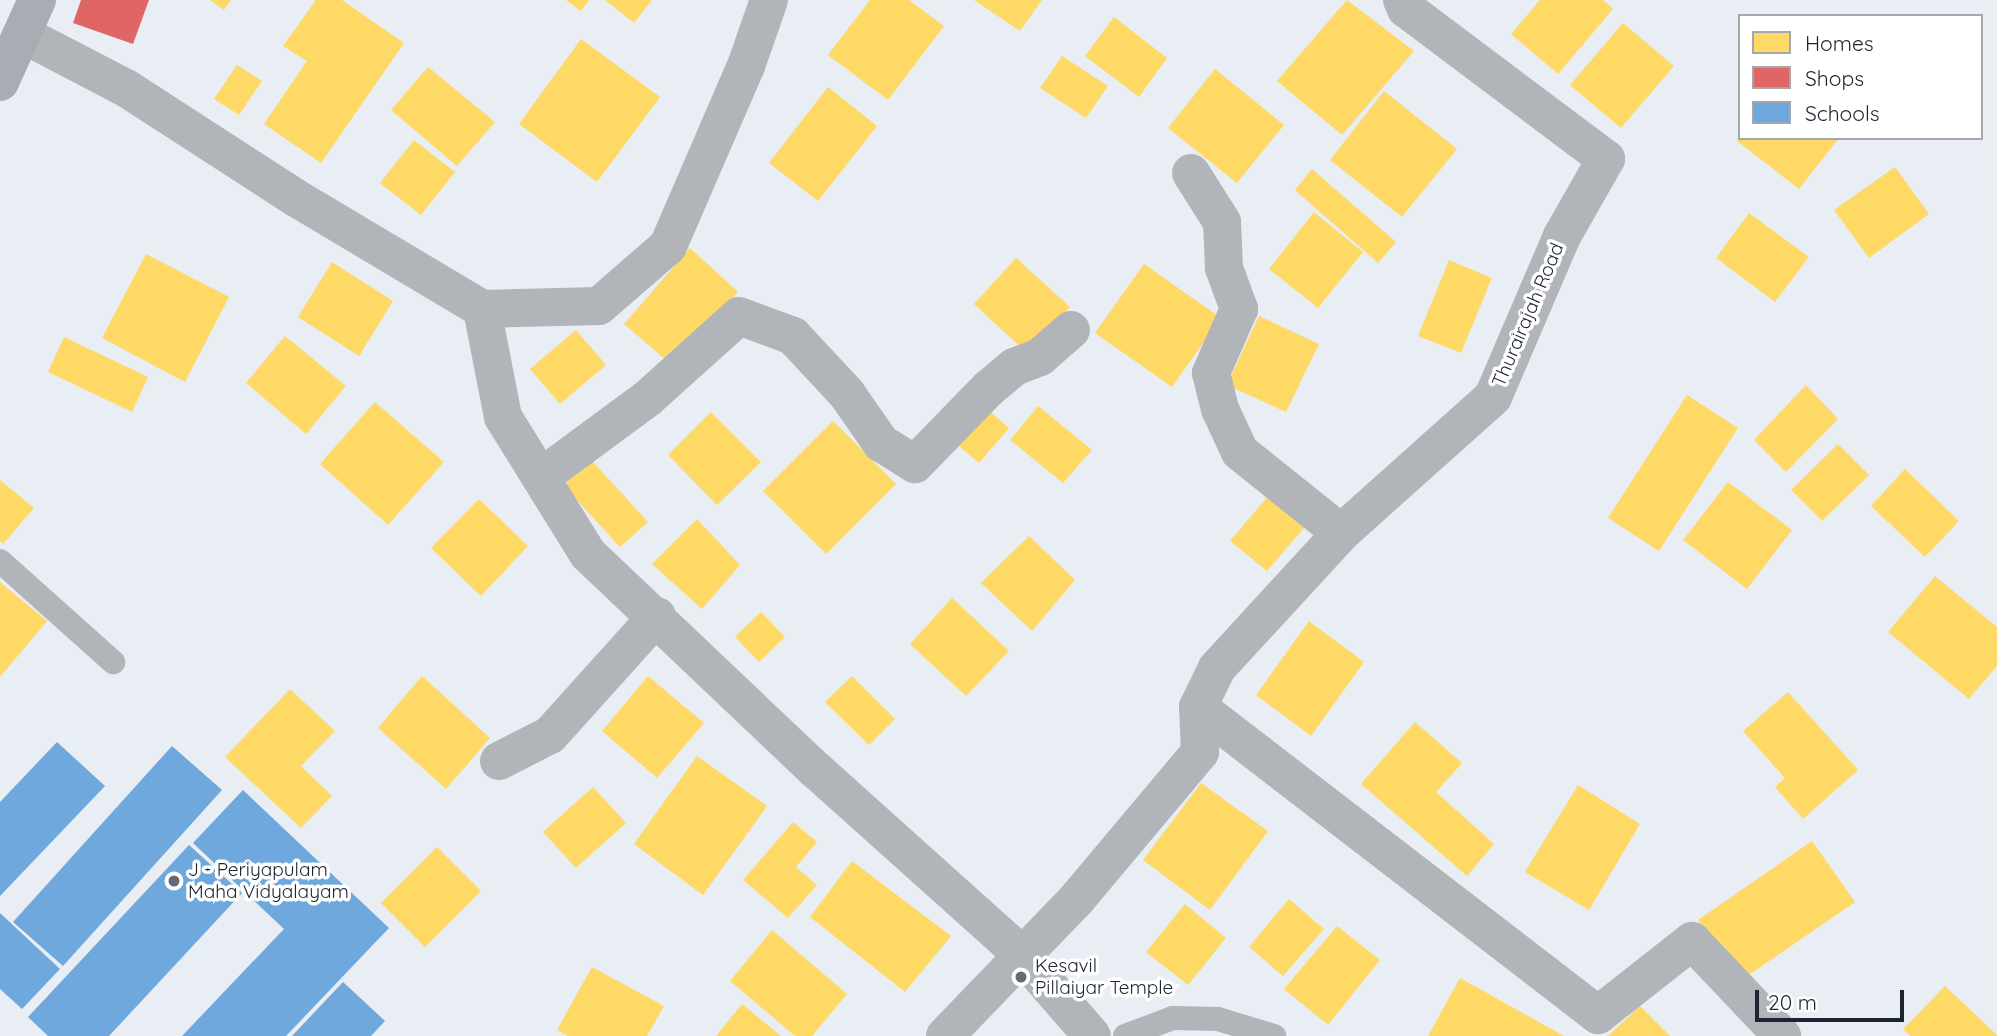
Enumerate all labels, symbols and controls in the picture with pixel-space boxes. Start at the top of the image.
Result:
legend [1738,14,1983,140]
text: Homes [1805,30,1874,56]
text: Shops [1805,65,1864,91]
text: Schools [1805,100,1880,126]
street label: Thurairajah Road [1487,240,1569,390]
place label: J - Periyapulam Maha Vidyalayam [188,859,349,903]
marker: J - Periyapulam Maha Vidyalayam [166,873,182,889]
place label: Kesavil Pillaiyar Temple [1035,955,1173,999]
marker: Kesavil Pillaiyar Temple [1013,969,1029,985]
scale bar [1759,976,1908,1020]
text: 20 m [1768,989,1817,1015]

